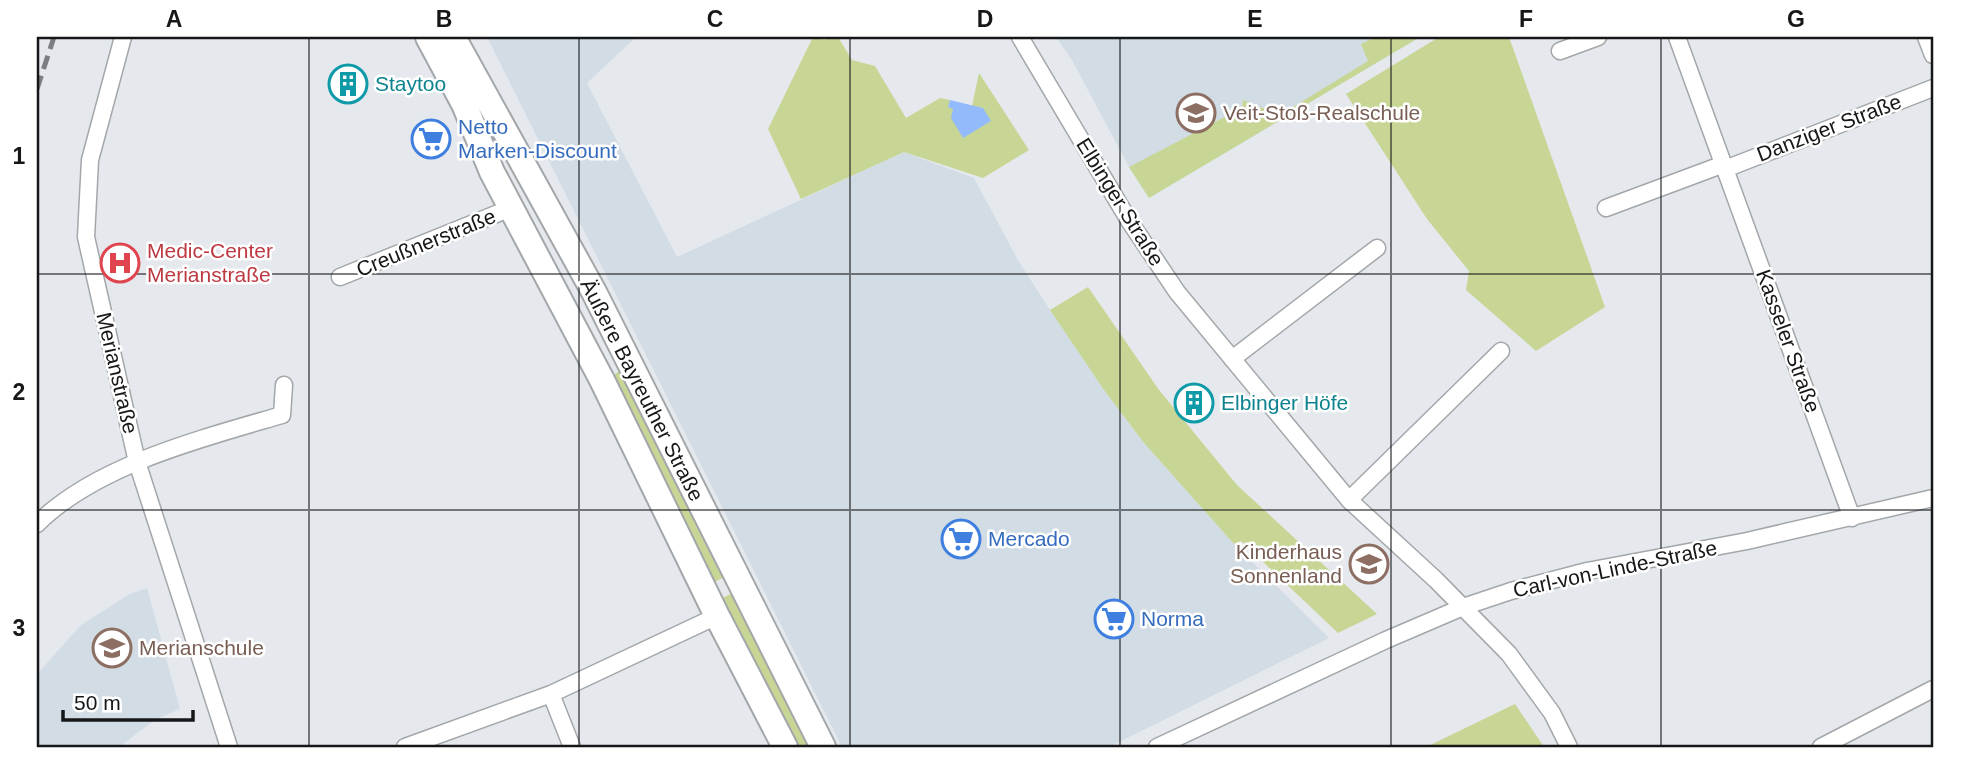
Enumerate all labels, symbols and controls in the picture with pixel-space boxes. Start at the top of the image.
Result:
text: A [166,6,182,32]
text: B [436,6,452,32]
text: C [707,6,723,32]
text: D [977,6,993,32]
text: E [1247,6,1263,32]
text: F [1519,6,1533,32]
text: G [1787,6,1805,32]
building icon: Staytoo [327,63,369,105]
place label: Staytoo [375,72,446,95]
street label: Danziger Straße [1753,89,1904,166]
school or university icon: Veit-Stoß-Realschule [1175,92,1217,134]
place label: Veit-Stoß-Realschule [1223,101,1420,124]
place label: Netto Marken-Discount [458,115,617,162]
supermarket icon: Netto Marken-Discount [410,118,452,160]
street label: Elbinger Straße [1072,134,1169,270]
text: 1 [13,143,26,169]
street label: Creußnerstraße [353,204,499,281]
place label: Medic-Center Merianstraße [147,239,273,286]
hospital icon: Medic-Center Merianstraße [99,242,141,284]
street label: Kasseler Straße [1752,266,1825,416]
street label: Äußere Bayreuther Straße [576,275,709,505]
street label: Merianstraße [92,310,143,436]
text: 2 [13,379,25,405]
building icon: Elbinger Höfe [1173,382,1215,424]
place label: Elbinger Höfe [1221,391,1348,414]
supermarket icon: Mercado [940,518,982,560]
place label: Mercado [988,527,1070,550]
street label: Carl-von-Linde-Straße [1511,536,1719,601]
place label: Kinderhaus Sonnenland [1230,540,1342,587]
school or university icon: Kinderhaus Sonnenland [1348,543,1390,585]
supermarket icon: Norma [1093,598,1135,640]
place label: Norma [1141,607,1204,630]
text: 3 [13,615,25,641]
school or university icon: Merianschule [91,627,133,669]
place label: Merianschule [139,636,264,659]
scale bar [63,679,192,723]
text: 50 m [74,691,121,714]

